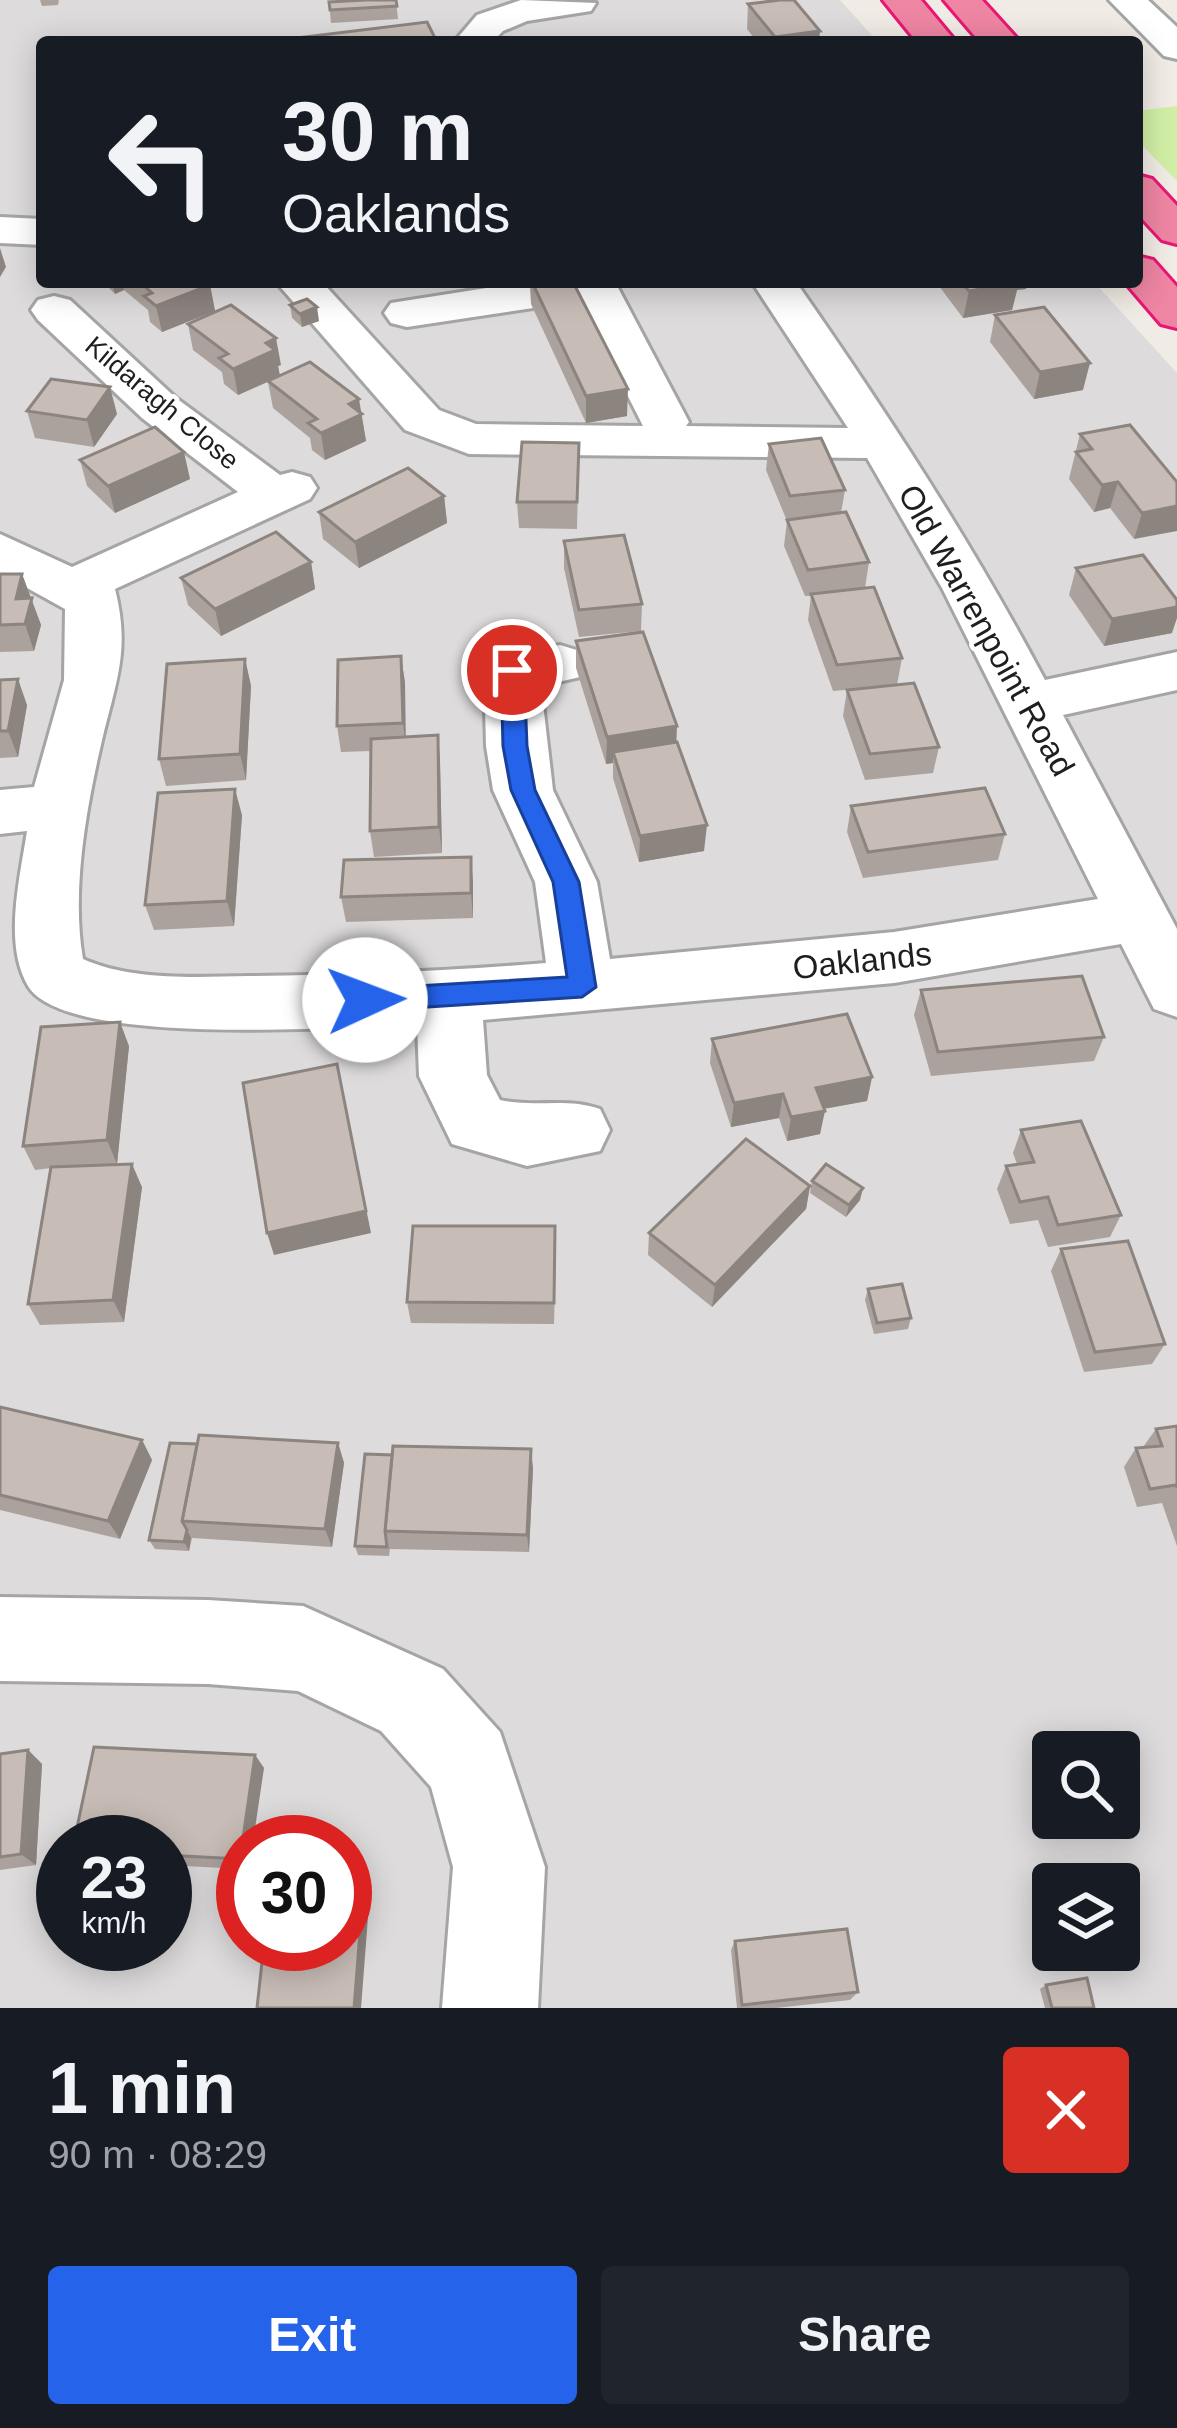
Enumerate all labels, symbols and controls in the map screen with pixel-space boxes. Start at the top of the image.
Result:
icon: left [84,84,240,240]
text: 30 m [282,84,473,178]
text: Oaklands [282,183,510,243]
street label: Kildaragh Close [79,330,245,476]
street label: Old Warrenpoint Road [891,478,1082,782]
pin [461,619,563,721]
icon: arrive [479,637,545,703]
street label: Oaklands [791,935,933,986]
position arrow [302,937,428,1063]
map controls [1032,1731,1140,1971]
button: search [1032,1731,1140,1839]
speed limit sign: 30 [216,1815,372,1971]
text: 23 [81,1844,147,1911]
button: layers [1032,1863,1140,1971]
text: km/h [81,1906,147,1939]
button: close [1003,2047,1129,2173]
text: 1 min [48,2048,236,2128]
text: 90 m · 08:29 [48,2133,267,2176]
button: Exit [48,2266,577,2404]
button: Share [601,2266,1129,2404]

